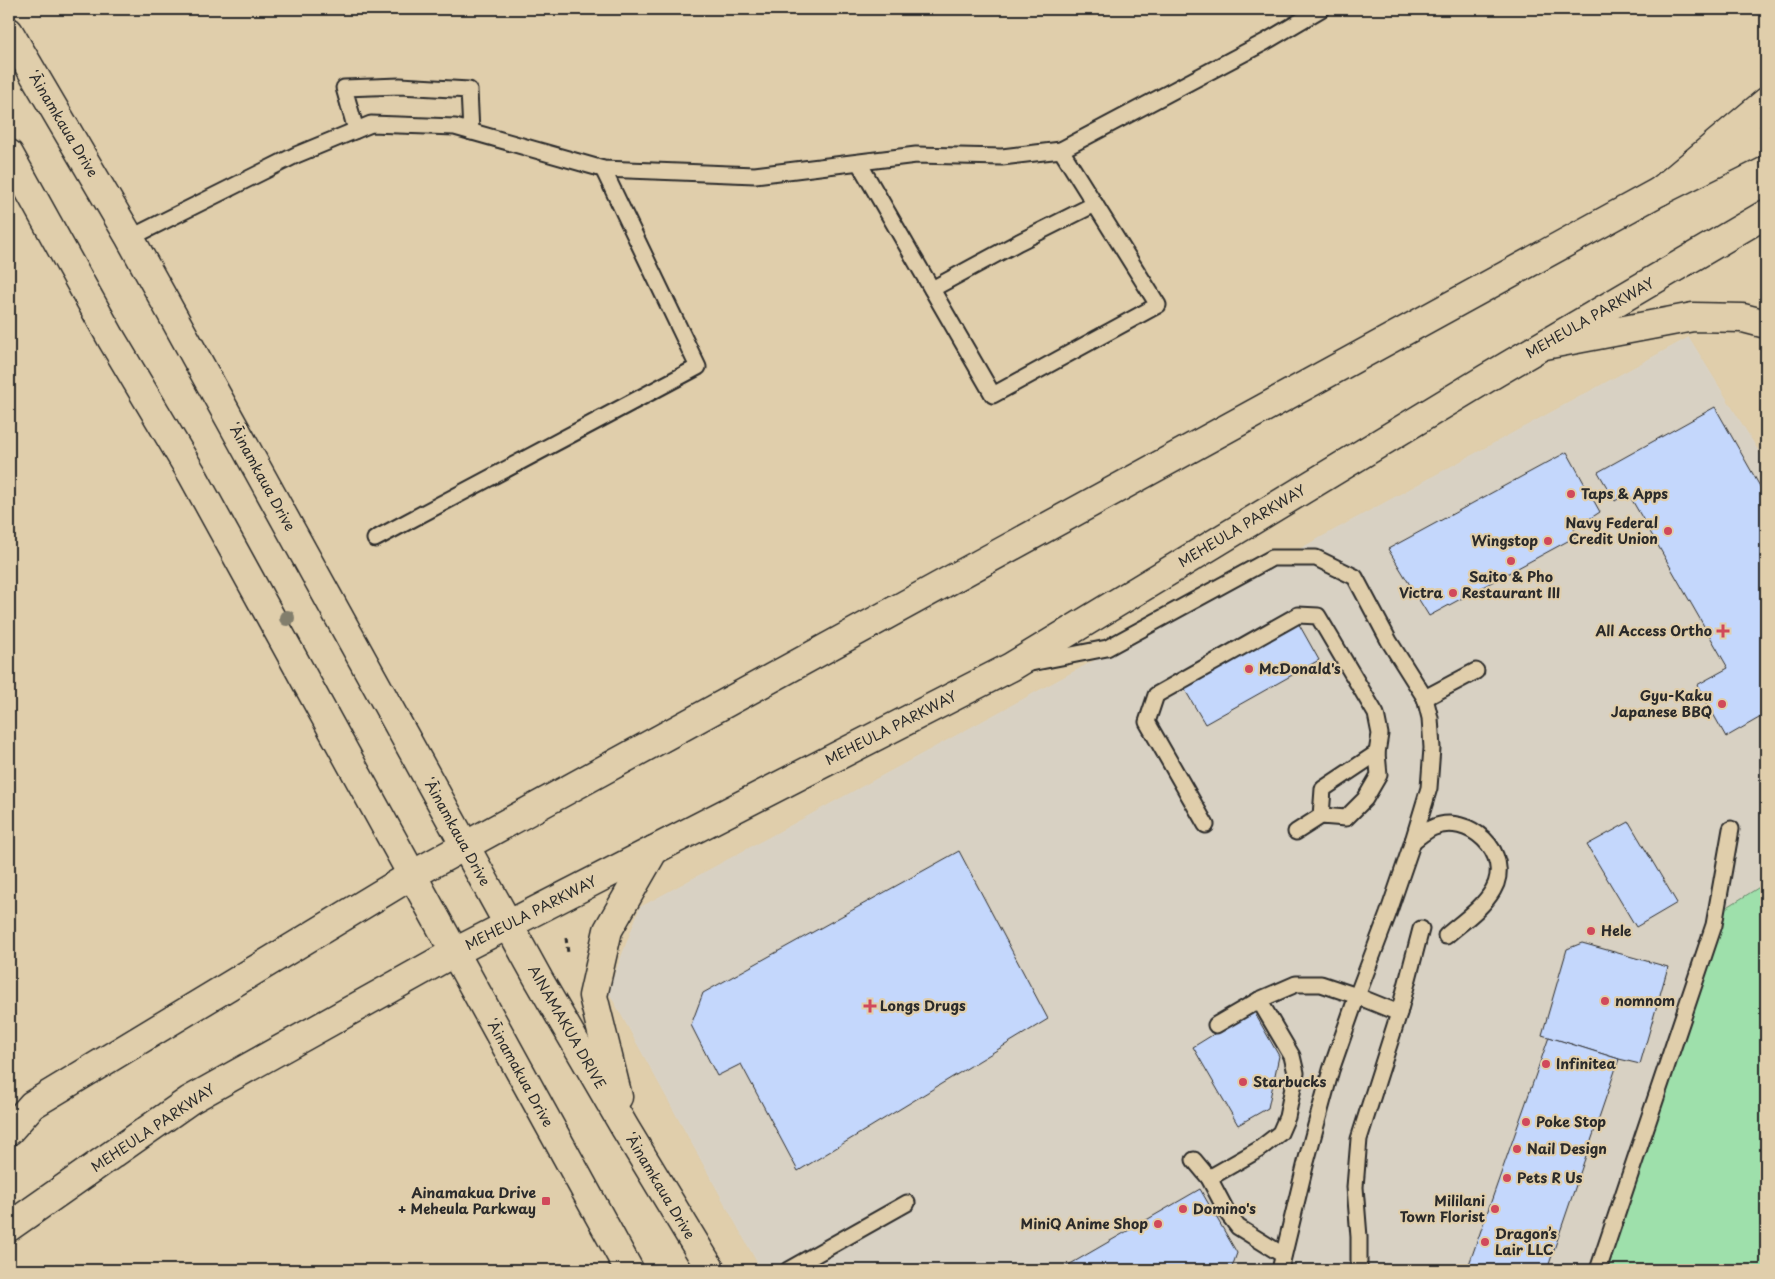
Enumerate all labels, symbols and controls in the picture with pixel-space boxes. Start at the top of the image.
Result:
street label: ʻĀinamkaua Drive [23,67,104,181]
street label: MEHEULA PARKWAY [1522,272,1658,363]
street label: ʻĀinamkaua Drive [224,419,301,535]
street label: MEHEULA PARKWAY [1174,479,1310,572]
place label: Taps & Apps [1581,483,1668,504]
marker: Taps & Apps [1565,488,1577,500]
place label: Navy Federal Credit Union [1565,512,1658,549]
marker: Navy Federal Credit Union [1662,525,1674,537]
place label: Wingstop [1471,530,1538,551]
marker: Wingstop [1542,535,1554,547]
marker: Saito & Pho Restaurant III [1505,555,1517,567]
place label: Saito & Pho Restaurant III [1462,566,1560,603]
place label: Victra [1399,582,1443,603]
marker: Victra [1447,587,1459,599]
place label: All Access Ortho [1594,620,1712,641]
marker: All Access Ortho [1716,624,1730,638]
place label: McDonald's [1259,658,1341,679]
marker: McDonald's [1243,663,1255,675]
street label: MEHEULA PARKWAY [821,685,960,770]
place label: Gyu-Kaku Japanese BBQ [1611,685,1712,722]
marker: Gyu-Kaku Japanese BBQ [1716,698,1728,710]
street label: ʻĀinamkaua Drive [419,774,496,890]
street label: MEHEULA PARKWAY [461,870,600,955]
place label: Hele [1601,920,1632,941]
marker: Hele [1585,925,1597,937]
street label: AINAMAKUA DRIVE [523,961,612,1093]
place label: nomnom [1615,990,1675,1011]
place label: Longs Drugs [880,995,966,1016]
marker: nomnom [1599,995,1611,1007]
marker: Longs Drugs [864,1000,876,1012]
street label: ʻĀinamakua Drive [482,1015,559,1131]
place label: Infinitea [1556,1053,1616,1074]
marker: Infinitea [1540,1058,1552,1070]
place label: Starbucks [1253,1071,1327,1092]
marker: Starbucks [1237,1076,1249,1088]
street label: MEHEULA PARKWAY [87,1078,219,1177]
place label: Poke Stop [1536,1111,1606,1132]
marker: Poke Stop [1520,1116,1532,1128]
street label: ʻĀinamkaua Drive [620,1129,701,1243]
place label: Nail Design [1527,1138,1607,1159]
marker: Nail Design [1511,1143,1523,1155]
place label: Pets R Us [1517,1167,1583,1188]
marker: Pets R Us [1501,1172,1513,1184]
place label: Ainamakua Drive + Meheula Parkway [397,1182,536,1219]
place label: Mililani Town Florist [1400,1190,1485,1227]
marker: Ainamakua Drive + Meheula Parkway [540,1195,552,1207]
place label: Domino's [1193,1198,1256,1219]
marker: Domino's [1177,1203,1189,1215]
marker: Mililani Town Florist [1489,1203,1501,1215]
place label: MiniQ Anime Shop [1021,1213,1148,1234]
marker: MiniQ Anime Shop [1152,1218,1164,1230]
place label: Dragon’s Lair LLC [1495,1223,1557,1260]
marker: Dragon’s Lair LLC [1479,1236,1491,1248]

